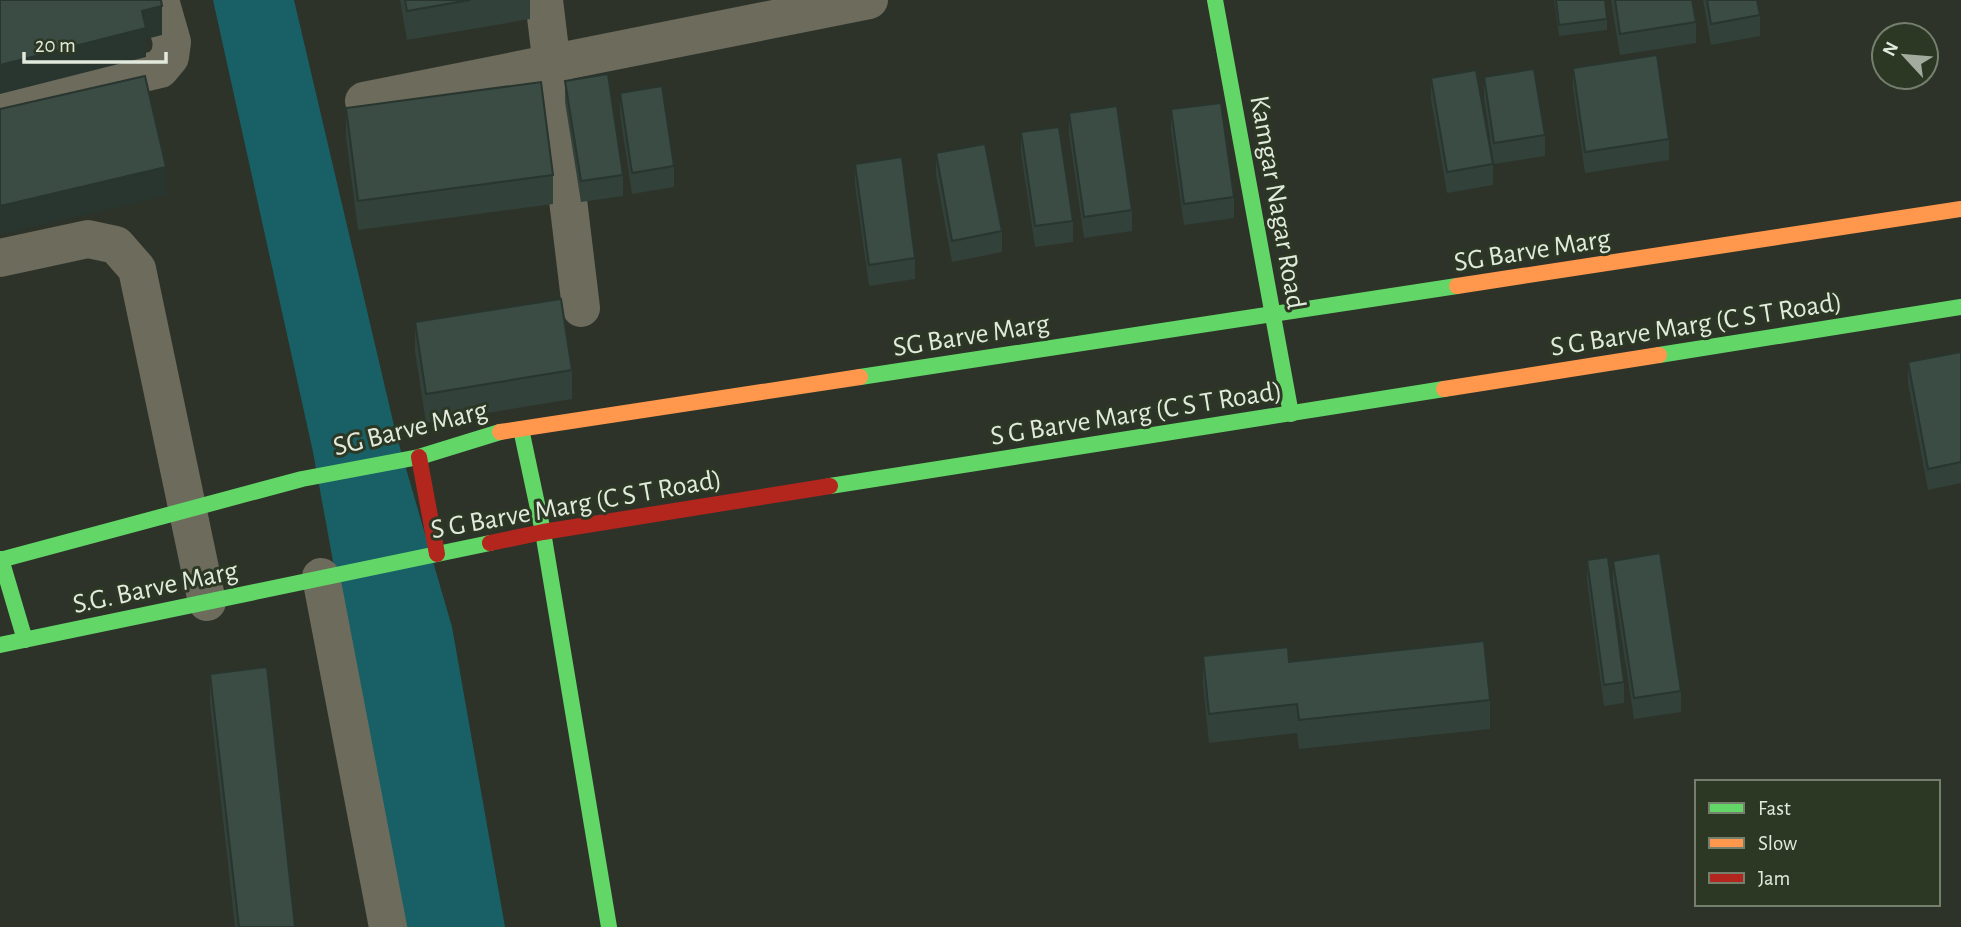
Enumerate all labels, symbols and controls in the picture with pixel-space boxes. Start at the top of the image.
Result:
scale bar [24,21,166,65]
north arrow [1870,21,1940,91]
text: 20 m [35,35,76,56]
text: N [1880,39,1903,59]
street label: Kamgar Nagar Road [1244,93,1310,311]
street label: SG Barve Marg [1452,225,1613,277]
street label: S G Barve Marg (C S T Road) [1549,288,1844,362]
street label: SG Barve Marg [891,310,1052,362]
street label: S G Barve Marg (C S T Road) [989,377,1284,451]
street label: SG Barve Marg [331,396,491,462]
street label: S G Barve Marg (C S T Road) [429,466,724,544]
street label: S.G. Barve Marg [70,557,241,619]
legend [1695,780,1940,906]
text: Fast [1758,798,1791,819]
text: Slow [1758,833,1797,854]
text: Jam [1758,868,1790,889]

